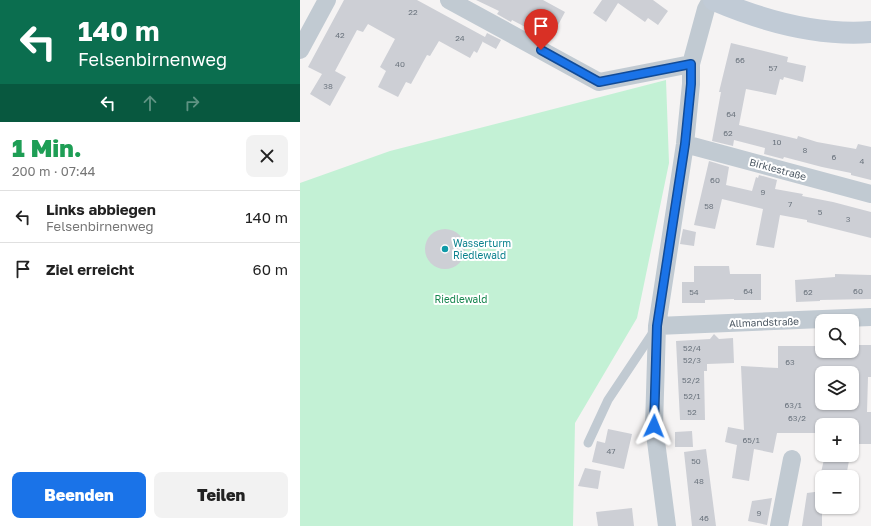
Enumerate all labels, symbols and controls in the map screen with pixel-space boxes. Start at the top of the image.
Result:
house number: 22 [408,7,418,17]
pin [524,9,558,50]
text: 140 m [78,14,160,47]
icon: arrive [530,15,552,37]
icon: left [12,16,64,68]
house number: 42 [335,30,345,40]
house number: 24 [455,33,465,43]
text: Felsenbirnenweg [78,48,227,70]
house number: 66 [735,55,745,65]
house number: 40 [395,59,405,69]
house number: 57 [769,63,777,73]
house number: 38 [323,81,333,91]
icon: left [97,92,119,114]
icon: ahead [139,92,161,114]
icon: right [181,92,203,114]
house number: 64 [726,109,736,119]
house number: 62 [723,128,733,138]
text: 1 Min. [12,133,82,162]
button: close [246,135,288,177]
house number: 10 [773,137,781,147]
house number: 8 [803,145,808,155]
house number: 6 [832,152,837,162]
street label: Birklestraße [748,156,808,182]
house number: 4 [860,156,865,166]
text: 200 m · 07:44 [12,163,96,179]
house number: 60 [710,175,720,185]
house number: 9 [761,187,766,197]
house number: 7 [788,199,792,209]
text: Links abbiegen [46,200,156,218]
house number: 58 [704,201,714,211]
icon: left [12,206,34,228]
house number: 5 [818,207,823,217]
text: 140 m [245,208,288,226]
house number: 3 [846,214,851,224]
text: Felsenbirnenweg [46,218,154,234]
place label: Wasserturm Riedlewald [453,237,511,261]
marker: Wasserturm Riedlewald [440,244,450,254]
icon: arrive [12,258,34,280]
text: Ziel erreicht [46,260,134,278]
text: 60 m [253,260,288,278]
house number: 64 [743,286,753,296]
house number: 60 [853,286,863,296]
house number: 54 [689,287,699,297]
house number: 62 [803,287,813,297]
park label: Riedlewald [434,293,488,305]
map controls [815,314,859,514]
button: search [815,314,859,358]
street label: Allmandstraße [729,315,799,329]
house number: 52/4 [683,343,701,353]
house number: 52/3 [683,355,701,365]
house number: 63 [785,357,795,367]
button: layers [815,366,859,410]
house number: 52/2 [682,375,700,385]
house number: 52/1 [684,391,701,401]
house number: 63/1 [784,400,802,410]
position arrow [633,405,675,447]
house number: 52 [687,407,697,417]
house number: 63/2 [788,413,806,423]
button: + [815,418,859,462]
house number: 65/1 [742,435,760,445]
house number: 47 [606,446,616,456]
house number: 50 [691,456,701,466]
button: − [815,470,859,514]
button: Beenden [12,472,146,518]
button: Teilen [154,472,288,518]
house number: 48 [694,476,704,486]
house number: 9 [757,508,762,518]
house number: 46 [699,513,709,523]

